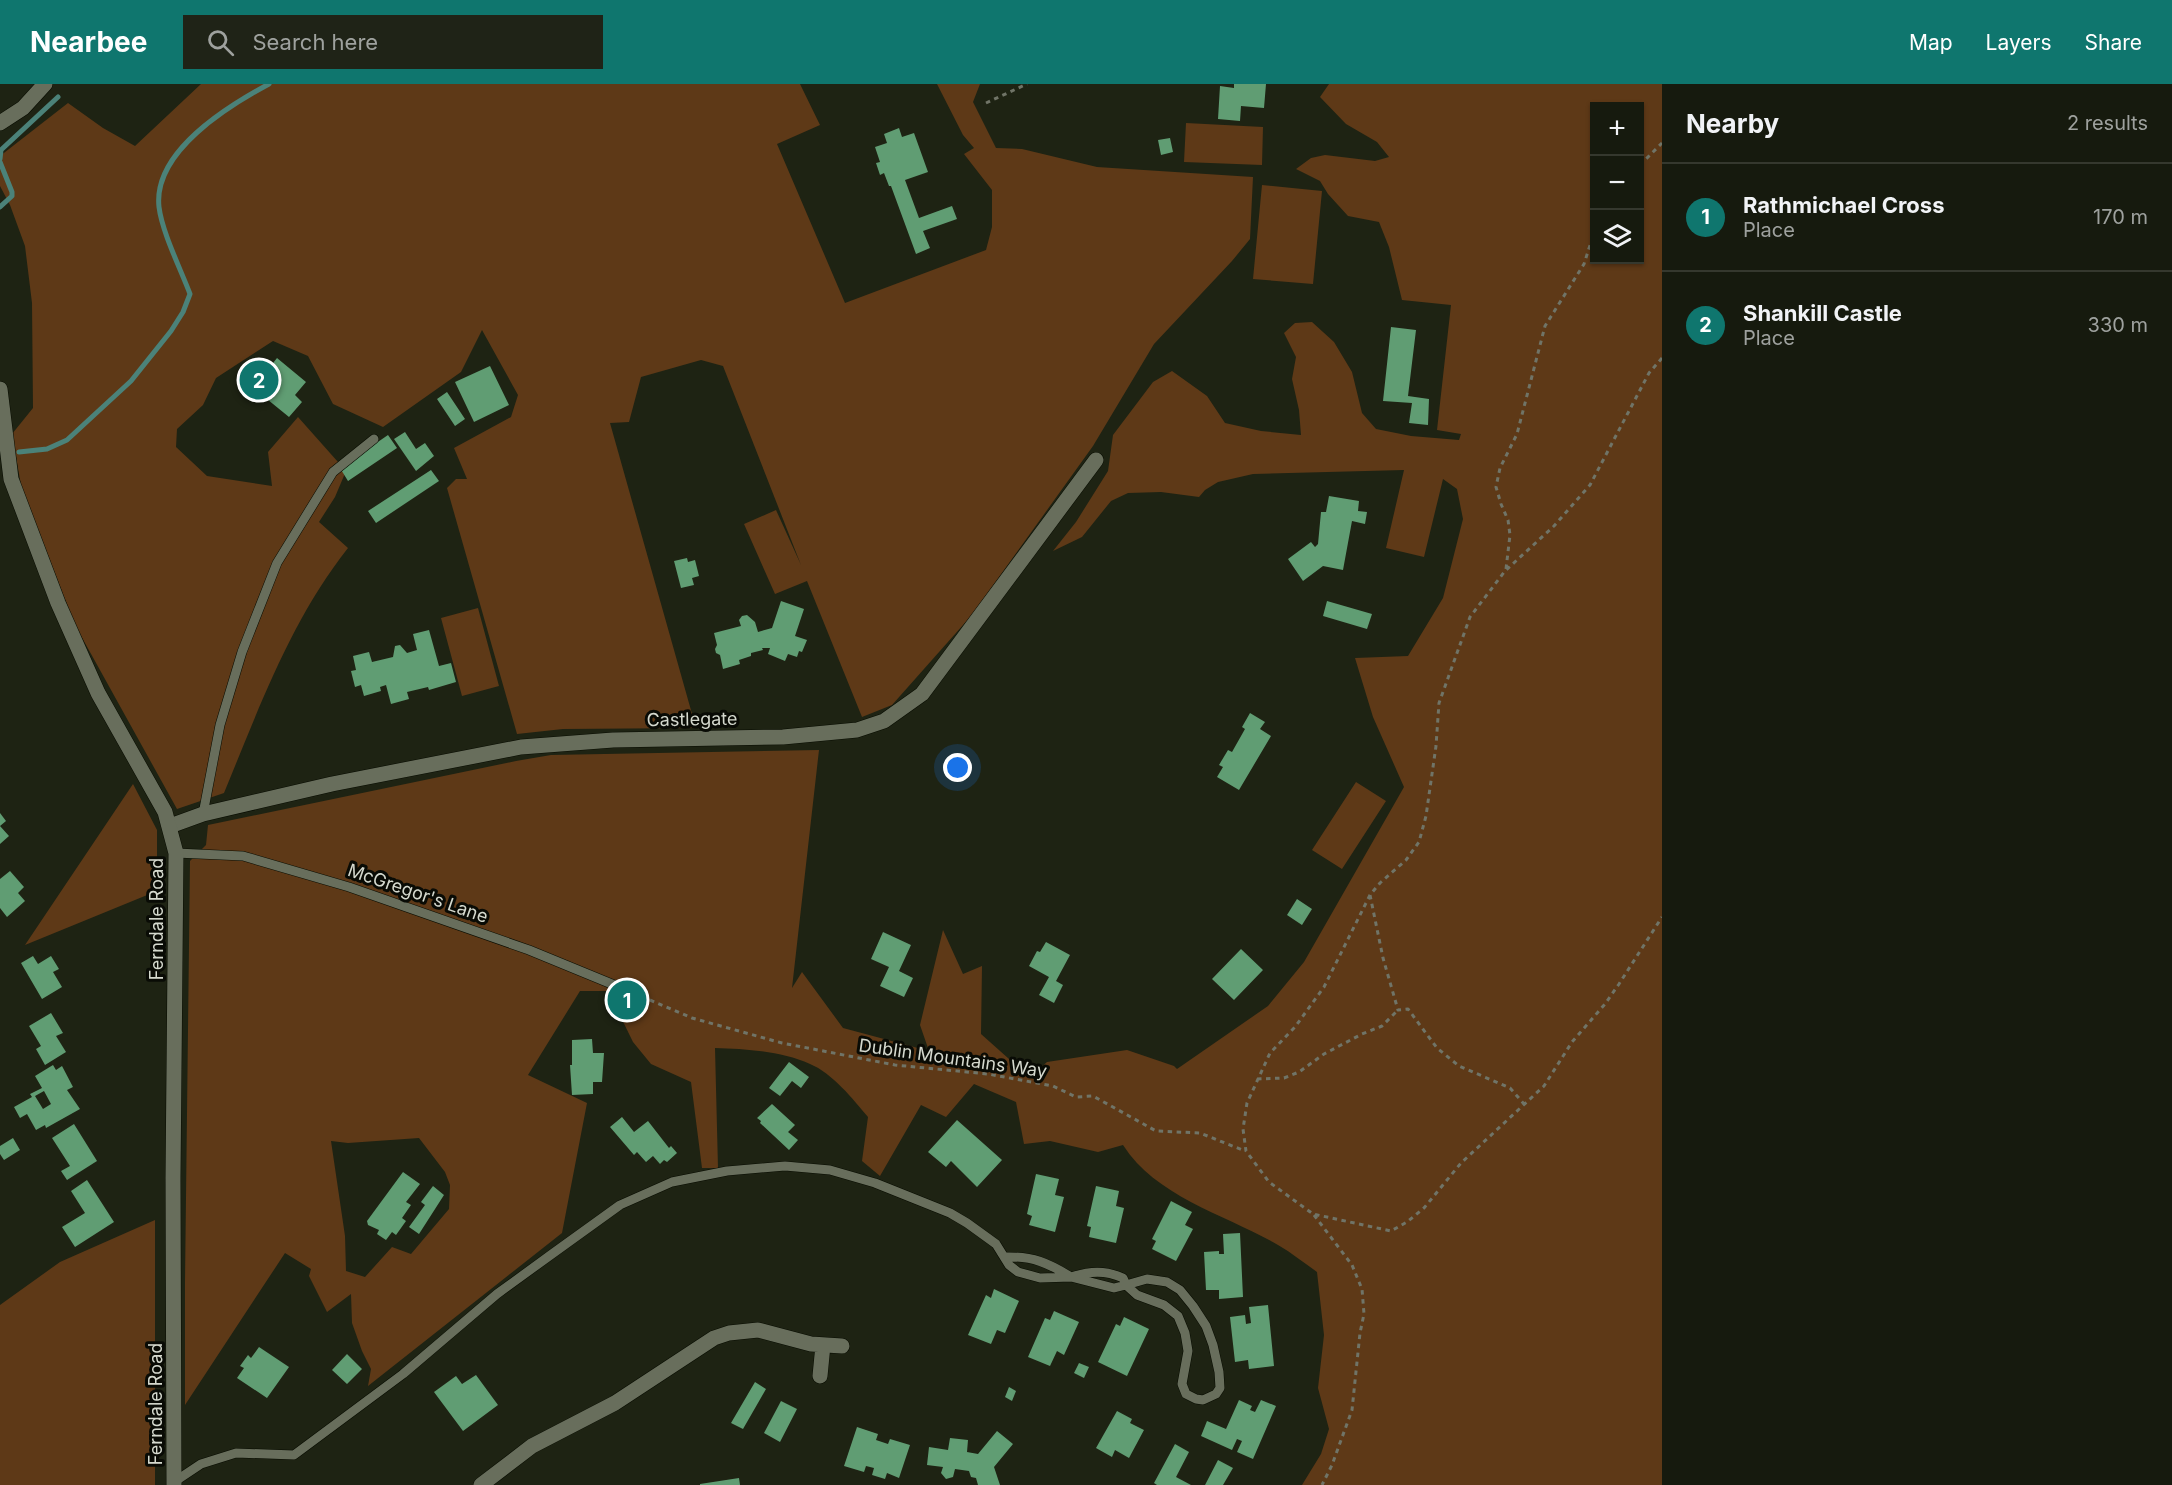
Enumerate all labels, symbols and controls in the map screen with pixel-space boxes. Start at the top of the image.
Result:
search box [183,15,603,69]
text: Nearbee [30,25,147,59]
icon: search [204,26,237,59]
text: Search here [252,29,378,55]
text: Map [1909,30,1953,55]
text: Layers [1986,30,2052,55]
text: Share [2085,30,2142,55]
map controls [1590,102,1644,264]
button: + [1590,102,1644,156]
text: Nearby [1686,108,1779,139]
text: 2 results [2067,111,2148,135]
button: − [1590,156,1644,210]
text: Rathmichael Cross [1743,192,1944,218]
text: 1 [1701,205,1710,229]
text: 170 m [2093,205,2148,229]
button: layers [1590,210,1644,264]
text: Place [1743,218,1795,242]
text: Shankill Castle [1743,300,1902,326]
text: 2 [1699,313,1712,337]
text: 330 m [2088,313,2148,337]
text: Place [1743,326,1795,350]
pin: 2 [240,358,278,402]
street label: Castlegate [646,708,738,730]
your location [943,753,972,782]
street label: Ferndale Road [146,858,167,980]
street label: McGregor's Lane [345,859,491,927]
pin: 1 [608,978,646,1022]
street label: Dublin Mountains Way [858,1034,1048,1082]
street label: Ferndale Road [145,1343,166,1465]

